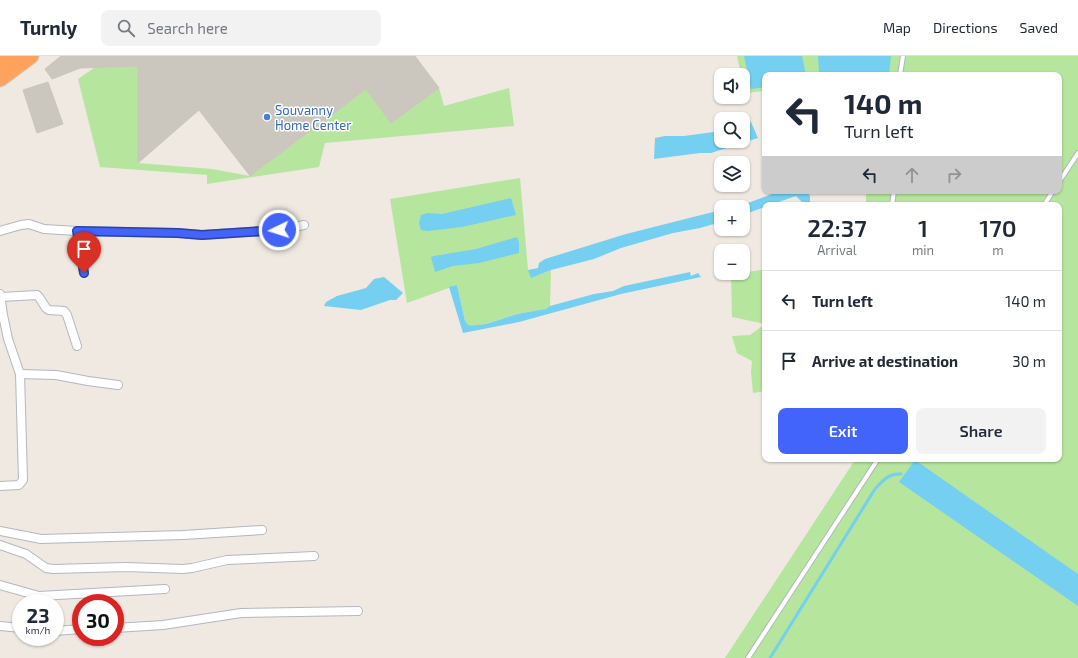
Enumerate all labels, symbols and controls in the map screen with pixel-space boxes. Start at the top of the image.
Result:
search box [101,10,381,46]
text: Turnly [20,16,77,39]
icon: search [115,17,137,39]
text: Search here [147,19,228,37]
text: Map [883,19,911,36]
text: Directions [933,19,998,36]
text: Saved [1020,19,1058,36]
map controls [714,68,750,280]
button: sound [714,68,750,104]
text: 140 m [844,86,922,120]
icon: left [778,88,830,140]
place label: Souvanny Home Center [275,102,351,133]
marker: Souvanny Home Center [262,112,272,122]
button: search [714,112,750,148]
text: Turn left [844,120,914,142]
button: layers [714,156,750,192]
icon: left [859,164,881,186]
icon: ahead [901,164,923,186]
icon: right [943,164,965,186]
button: + [714,200,750,236]
position arrow [258,209,300,251]
text: 22:37 [807,213,867,242]
text: 1 [918,213,928,242]
text: 170 [979,213,1017,242]
pin [67,232,101,273]
icon: arrive [73,238,95,260]
text: Arrival [817,242,857,258]
text: min [912,242,934,258]
text: m [992,242,1004,258]
button: − [714,244,750,280]
icon: left [778,290,800,312]
text: Turn left [812,292,873,310]
text: 140 m [1005,292,1046,310]
icon: arrive [778,350,800,372]
text: Arrive at destination [812,352,958,370]
text: 30 m [1012,352,1046,370]
button: Exit [778,408,908,454]
button: Share [916,408,1046,454]
speed limit sign: 30 [72,594,124,646]
text: 23 [27,603,49,627]
text: km/h [26,624,50,636]

